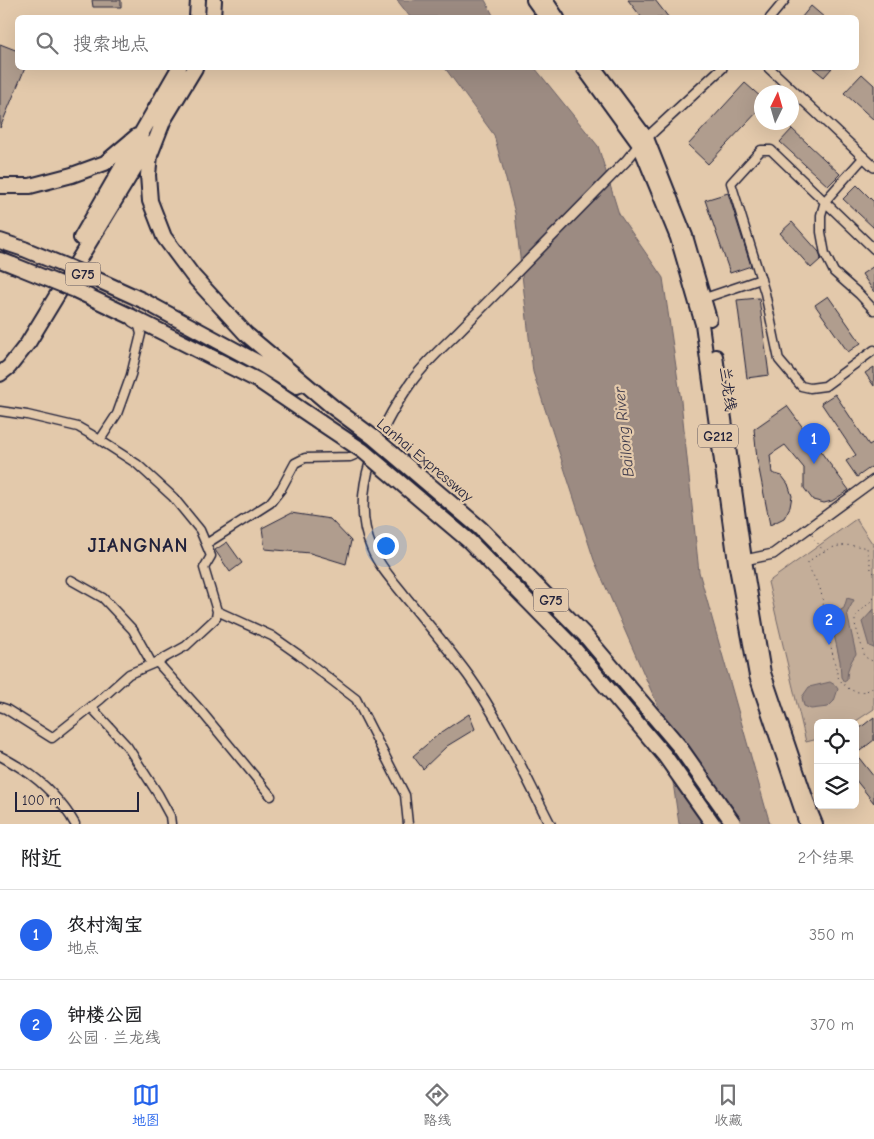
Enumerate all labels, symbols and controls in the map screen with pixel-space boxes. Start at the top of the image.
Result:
search box [15,15,859,70]
icon: search [33,29,61,57]
text: 搜索地点 [73,33,149,55]
north arrow [754,85,799,130]
road number: G75 [66,262,100,286]
street label: 兰龙线 [716,365,740,413]
water label: Bailong River [610,385,638,478]
street label: Lanhai Expressway [373,414,477,506]
pin: 1 [798,423,830,464]
road number: G212 [698,424,738,448]
your location [373,533,399,559]
district label: JIANGNAN [88,534,188,557]
road number: G75 [534,588,568,612]
pin: 2 [813,604,845,645]
map controls [814,719,859,809]
button: locate [814,719,859,764]
button: layers [814,764,859,809]
scale bar [15,789,139,812]
text: 100 m [22,792,61,809]
text: 附近 [20,846,62,870]
text: 2个结果 [798,849,854,867]
text: 农村淘宝 [67,914,143,936]
text: 1 [33,926,39,944]
text: 350 m [809,926,854,944]
text: 地点 [67,939,99,957]
text: 钟楼公园 [67,1004,143,1026]
text: 2 [32,1016,40,1034]
text: 370 m [810,1016,854,1034]
text: 公园 · 兰龙线 [67,1029,161,1047]
tab: 地图 [132,1081,160,1129]
tab: 路线 [423,1081,451,1129]
tab: 收藏 [714,1081,742,1129]

